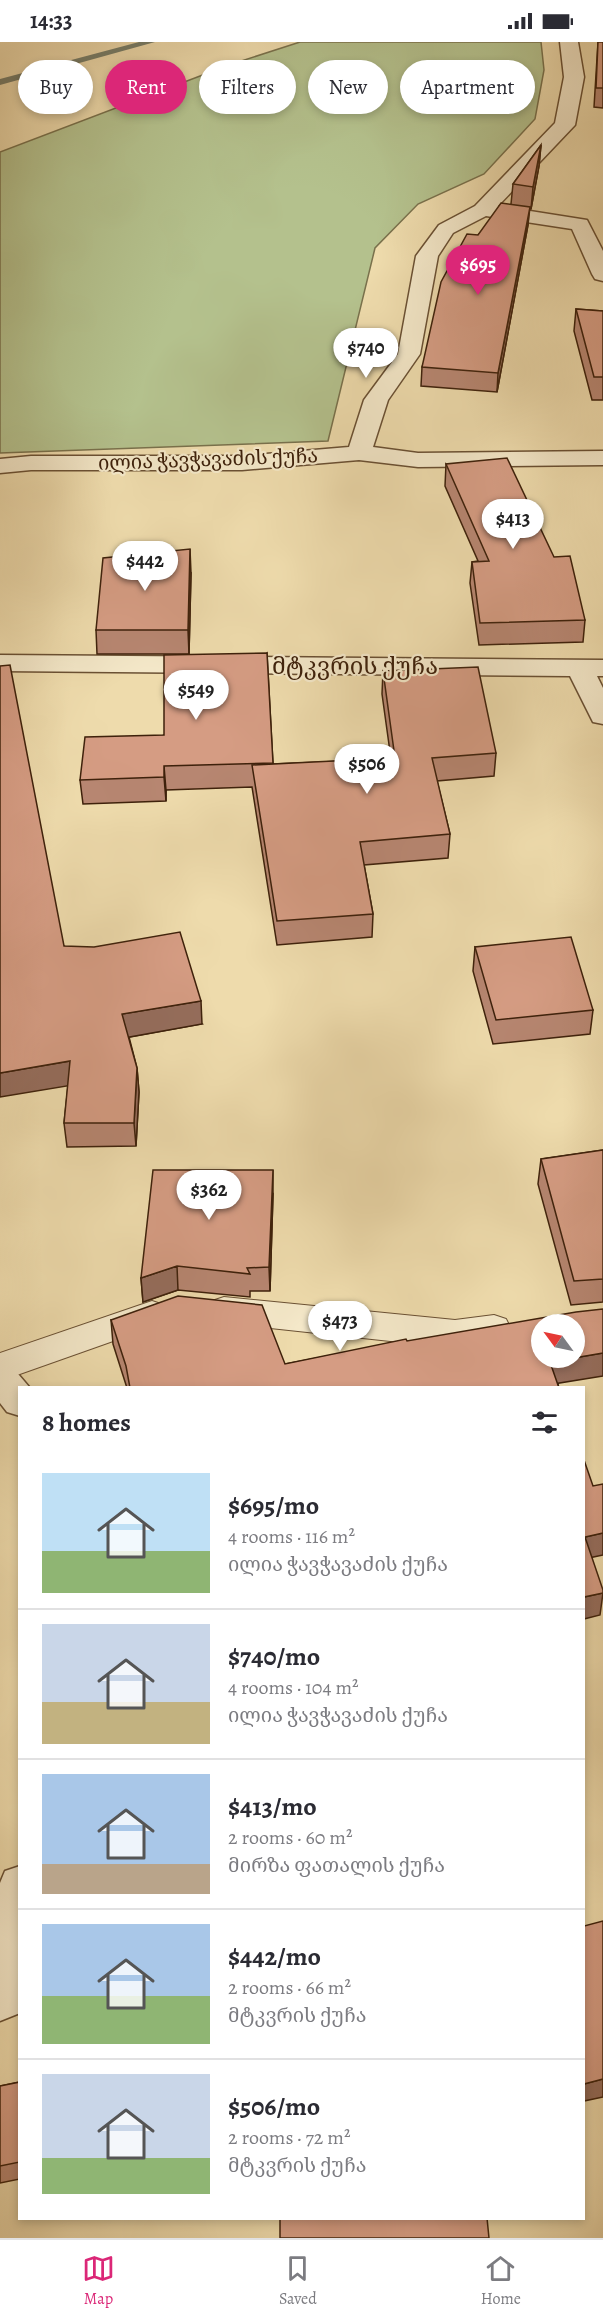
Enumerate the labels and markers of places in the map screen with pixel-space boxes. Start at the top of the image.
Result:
pin: $695 [442,245,514,296]
pin: $740 [330,328,402,379]
pin: $413 [477,499,549,550]
pin: $442 [109,541,181,592]
pin: $549 [160,670,232,721]
pin: $506 [331,744,403,795]
pin: $362 [173,1170,245,1221]
pin: $473 [304,1301,376,1352]

